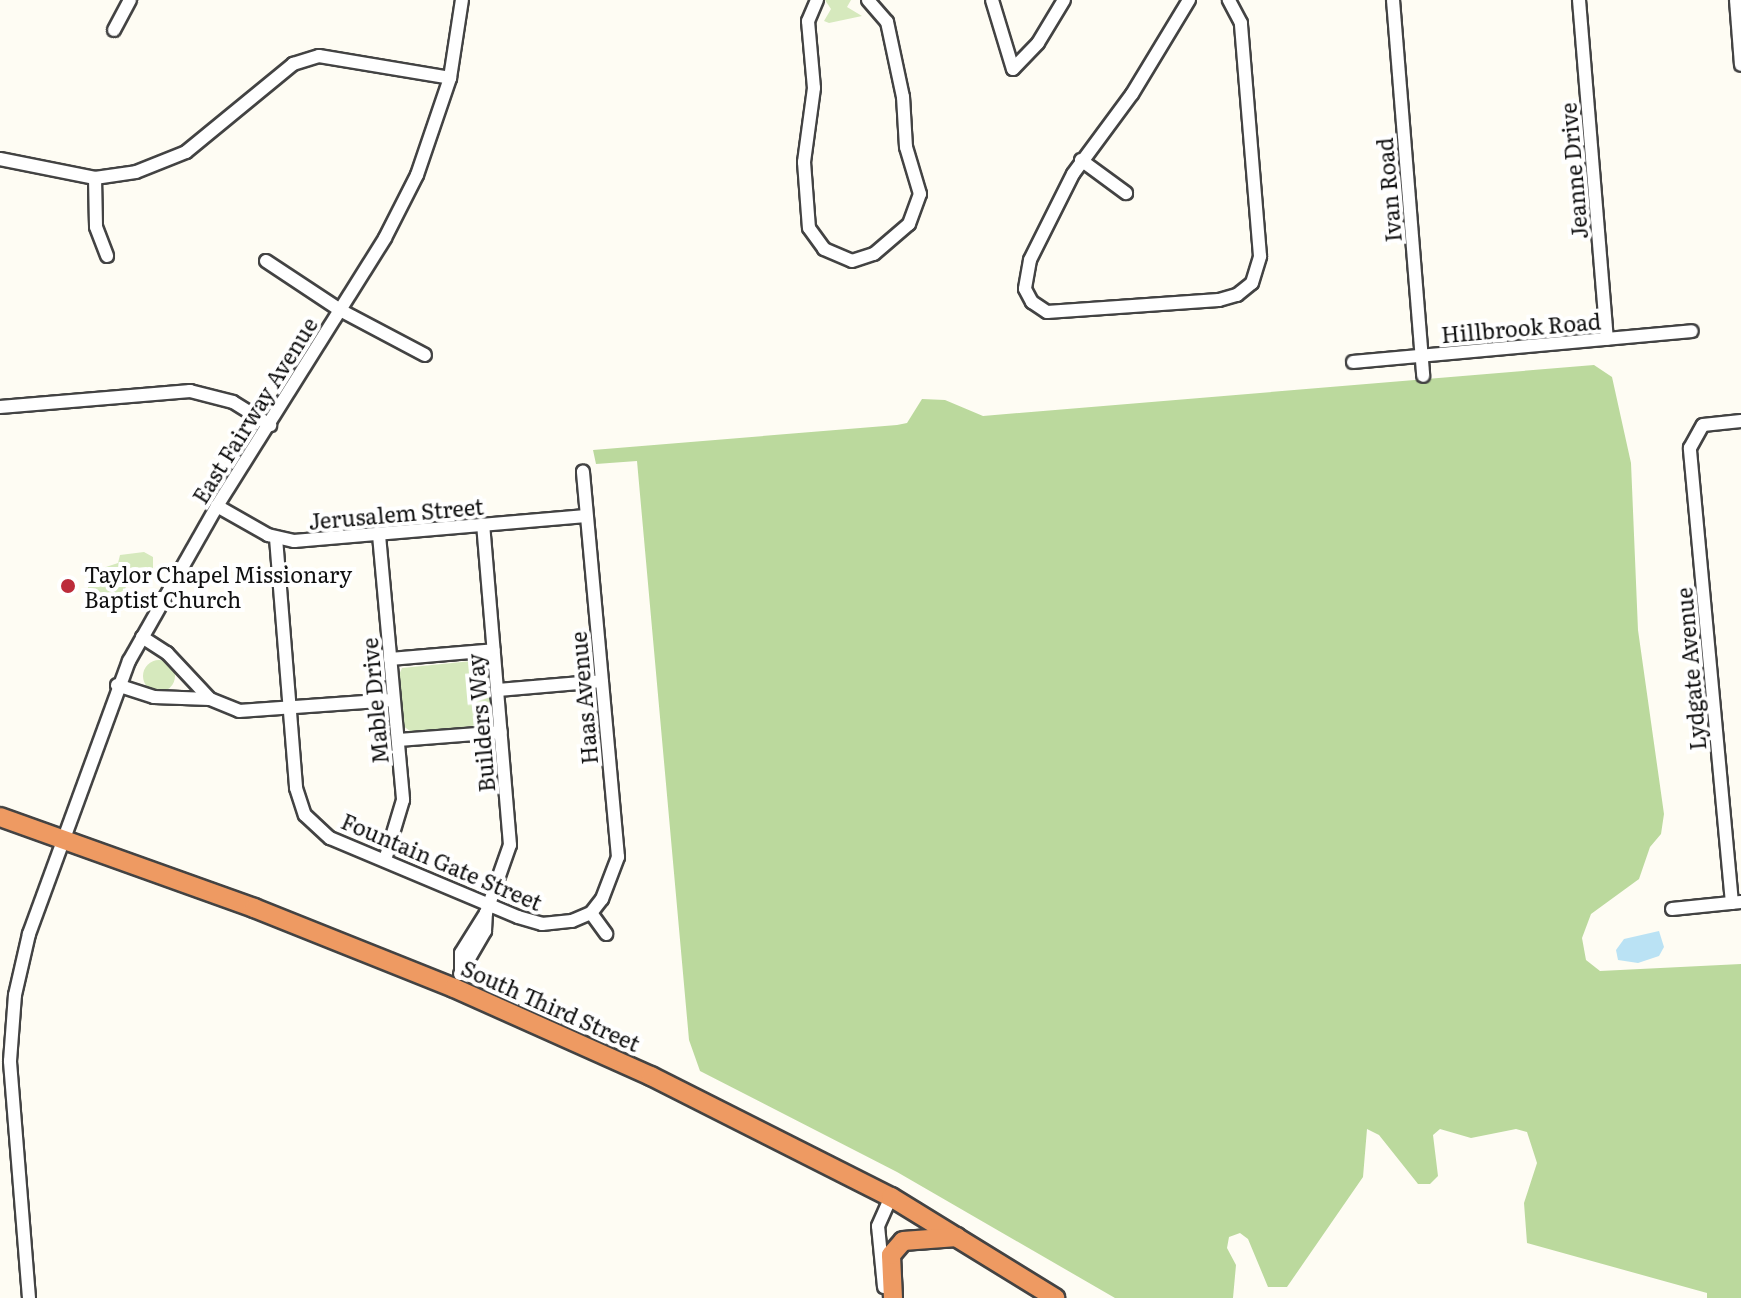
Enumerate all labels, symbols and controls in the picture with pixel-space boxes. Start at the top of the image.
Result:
street label: Jeanne Drive [1554,102,1592,240]
street label: Ivan Road [1370,137,1406,243]
street label: Hillbrook Road [1440,307,1602,347]
street label: East Fairway Avenue [186,312,322,508]
street label: Jerusalem Street [307,492,485,534]
place label: Taylor Chapel Missionary Baptist Church [84,560,352,612]
marker: Taylor Chapel Missionary Baptist Church [59,577,77,595]
street label: Lydgate Avenue [1670,586,1710,752]
street label: Haas Avenue [564,630,602,766]
street label: Mable Drive [355,637,393,765]
street label: Builders Way [461,653,499,793]
street label: Fountain Gate Street [338,807,546,915]
street label: South Third Street [458,954,644,1056]

